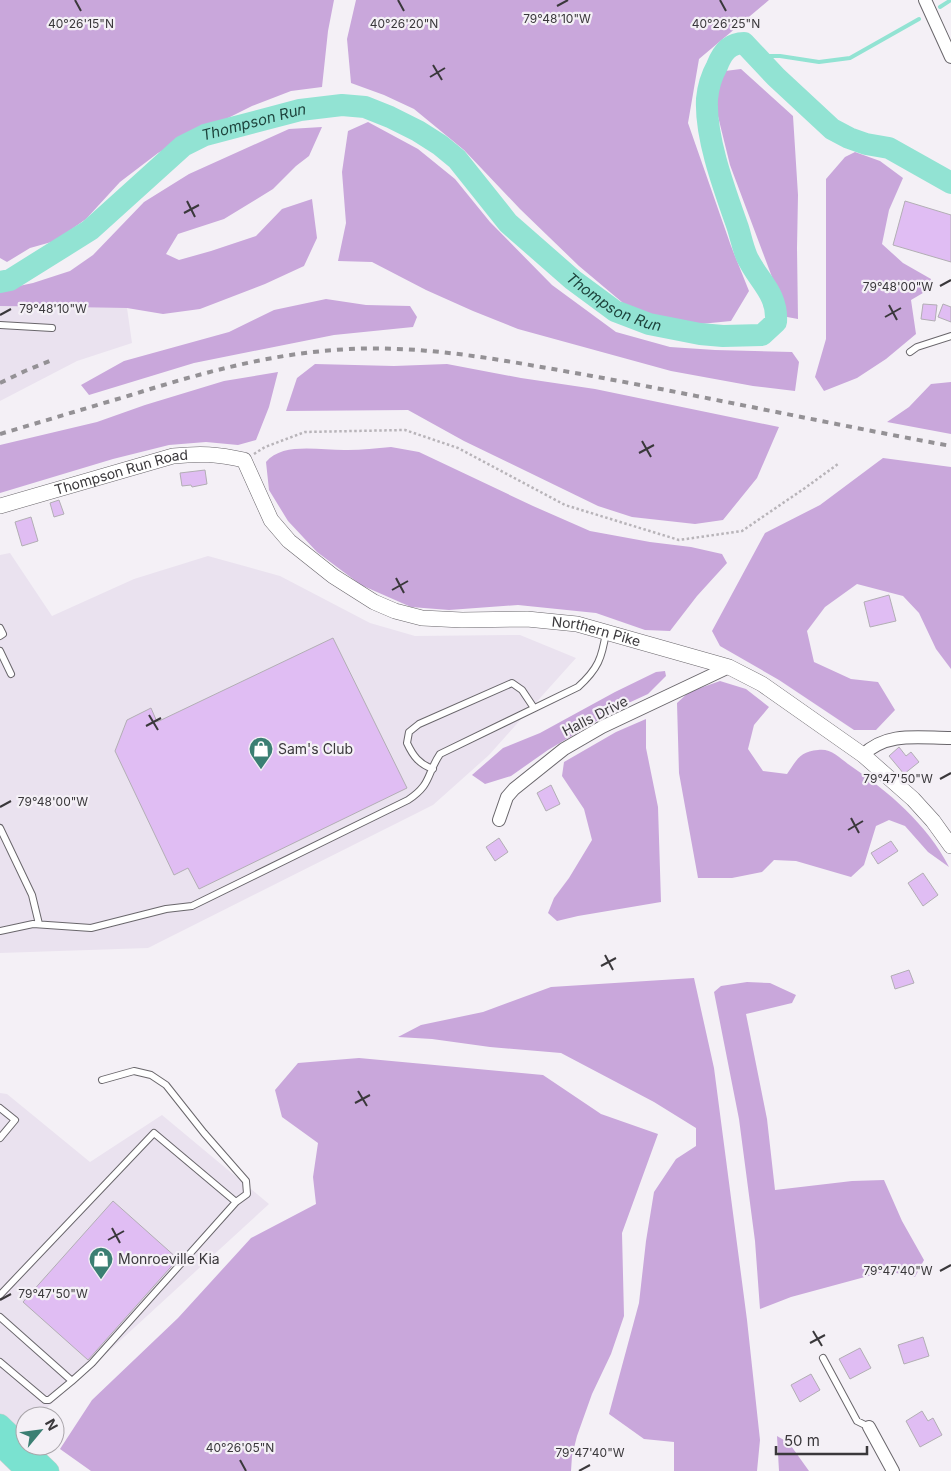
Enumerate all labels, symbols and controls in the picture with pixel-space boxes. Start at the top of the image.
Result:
text: 79°48'10"W [523,11,591,26]
text: 40°26'15"N [48,16,114,31]
text: 40°26'20"N [370,16,438,31]
text: 40°26'25"N [692,16,760,31]
water label: Thompson Run [199,99,307,145]
water label: Thompson Run [562,268,663,335]
text: 79°48'00"W [863,279,933,294]
text: 79°48'10"W [19,301,87,316]
street label: Thompson Run Road [52,446,188,498]
street label: Northern Pike [551,613,643,650]
street label: Halls Drive [559,692,630,739]
shop icon: Sam's Club [248,736,274,770]
place label: Sam's Club [278,740,353,757]
text: 79°47'50"W [863,771,933,786]
text: 79°48'00"W [18,794,88,809]
shop icon: Monroeville Kia [88,1246,114,1280]
place label: Monroeville Kia [118,1250,220,1267]
text: 79°47'40"W [863,1263,933,1278]
text: 79°47'50"W [18,1286,88,1301]
north arrow [15,1406,65,1456]
text: N [42,1416,62,1433]
scale bar [776,1424,867,1456]
text: 50 m [784,1431,820,1450]
text: 40°26'05"N [206,1440,274,1455]
text: 79°47'40"W [555,1445,625,1460]

